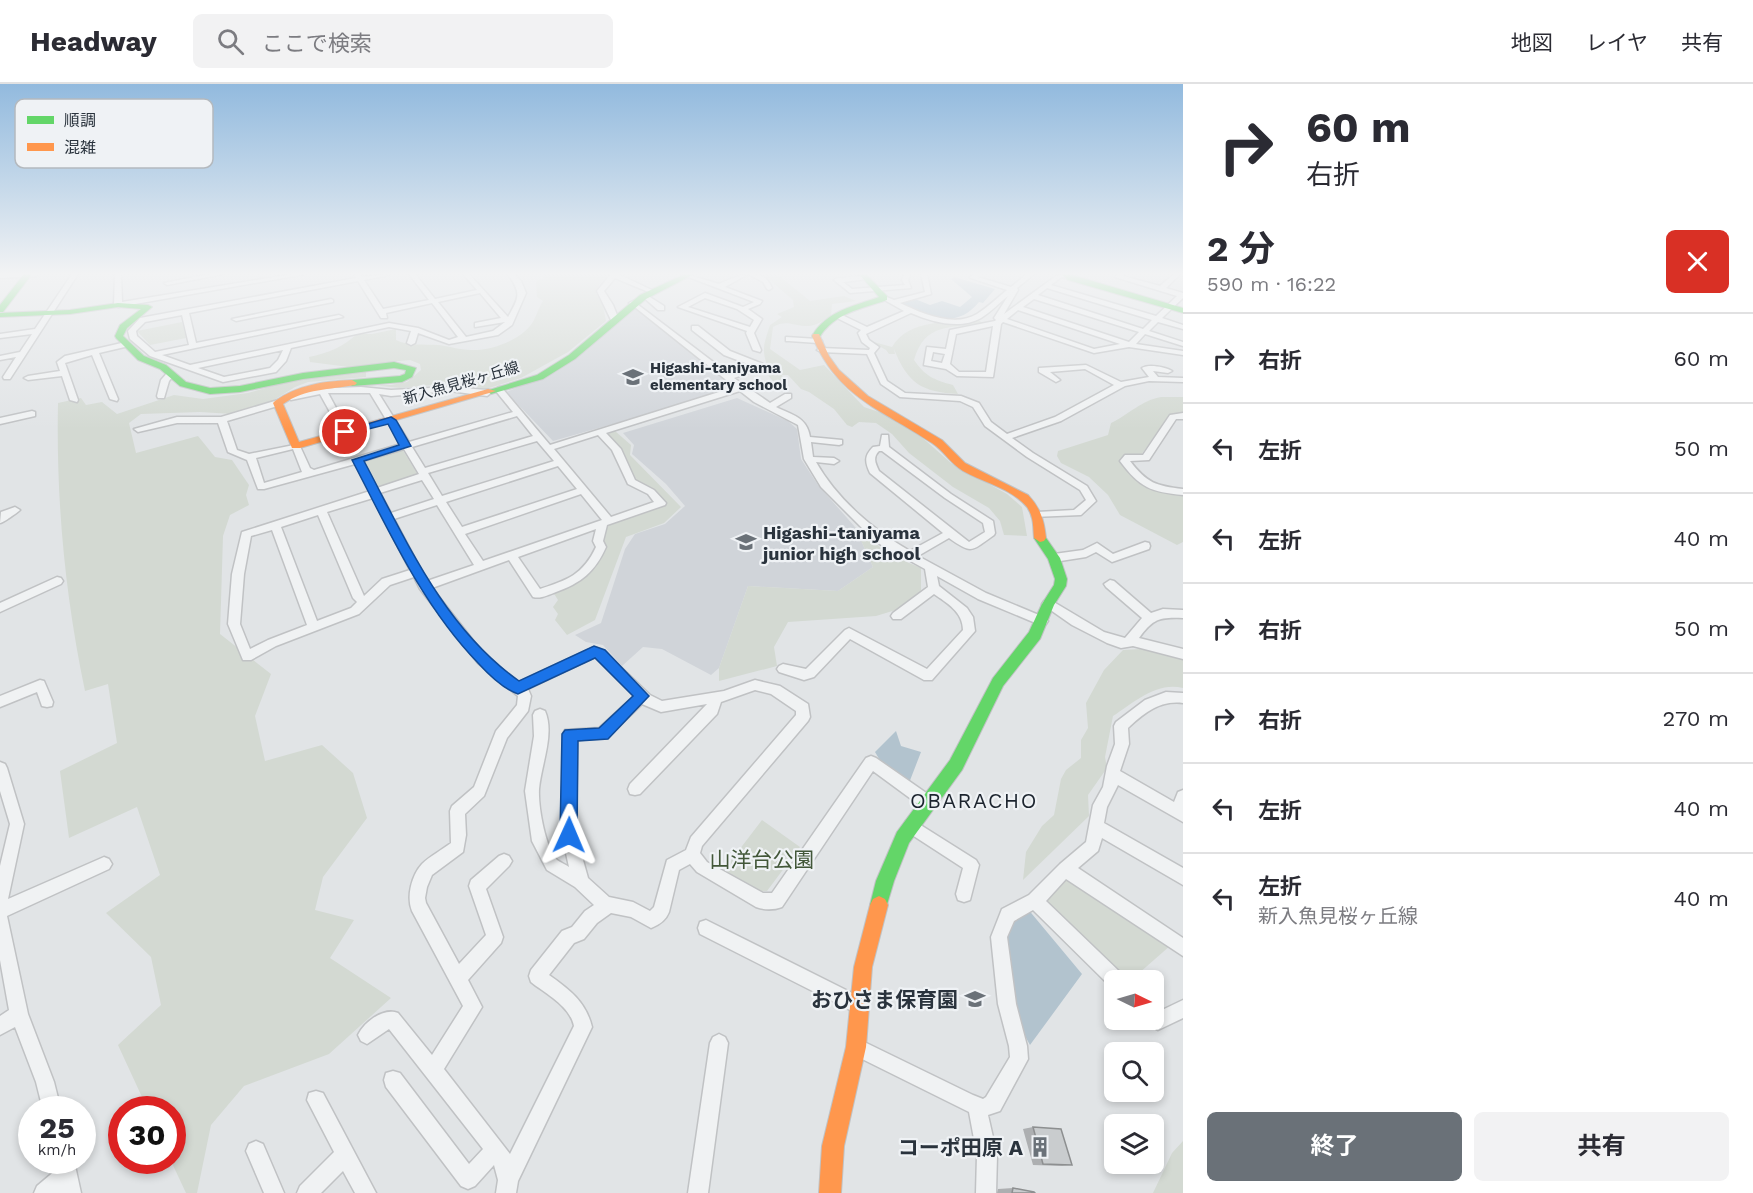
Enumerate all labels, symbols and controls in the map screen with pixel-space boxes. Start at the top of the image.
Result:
search box [193,14,613,68]
text: Headway [30,25,157,58]
icon: search [214,25,247,58]
text: 地図 [1511,30,1553,55]
text: レイヤ [1586,30,1648,55]
text: 共有 [1681,30,1723,55]
text: ここで検索 [262,31,372,56]
legend [15,99,213,168]
text: 60 m [1306,103,1410,152]
icon: right [1207,108,1285,186]
text: 順調 [64,111,96,130]
text: 混雑 [64,138,96,157]
text: 右折 [1306,159,1360,191]
text: 2 分 [1207,228,1275,270]
button: close [1666,230,1729,293]
text: 590 m · 16:22 [1207,272,1336,296]
icon: right [1207,342,1240,375]
text: 60 m [1673,346,1729,371]
text: 右折 [1258,348,1302,373]
street label: 新入魚見桜ヶ丘線 [401,358,521,408]
place label: Higashi-taniyama elementary school [650,359,787,394]
school or university icon: Higashi-taniyama elementary school [621,365,645,389]
pin [319,406,370,457]
icon: arrive [328,415,361,448]
icon: left [1207,432,1240,465]
text: 50 m [1674,436,1729,461]
text: 左折 [1258,438,1302,463]
place label: Higashi-taniyama junior high school [761,522,921,564]
icon: left [1207,522,1240,555]
text: 40 m [1673,526,1729,551]
text: 左折 [1258,528,1302,553]
school or university icon: Higashi-taniyama junior high school [734,530,758,554]
icon: right [1207,612,1240,645]
text: 50 m [1674,616,1729,641]
text: 右折 [1258,618,1302,643]
icon: right [1207,702,1240,735]
text: 270 m [1663,706,1729,731]
text: 右折 [1258,708,1302,733]
district label: OBARACHO [910,788,1038,813]
icon: left [1207,792,1240,825]
text: 40 m [1673,796,1729,821]
text: 左折 [1258,798,1302,823]
position arrow [537,803,601,867]
park label: 山洋台公園 [710,847,815,872]
text: 左折 [1258,874,1302,899]
icon: left [1207,882,1240,915]
text: 40 m [1673,886,1729,911]
text: 新入魚見桜ヶ丘線 [1258,904,1418,928]
north arrow [1104,970,1164,1030]
map controls [1104,970,1164,1174]
place label: おひさま保育園 [811,987,958,1012]
school or university icon: おひさま保育園 [963,987,987,1011]
button: search [1104,1042,1164,1102]
speed limit sign: 30 [108,1096,186,1174]
text: 25 [39,1110,75,1145]
button: 終了 [1207,1112,1462,1181]
button: 共有 [1474,1112,1729,1181]
button: layers [1104,1114,1164,1174]
place label: コーポ田原 A [898,1135,1024,1160]
building icon: コーポ田原 A [1028,1135,1052,1159]
text: km/h [38,1141,76,1159]

